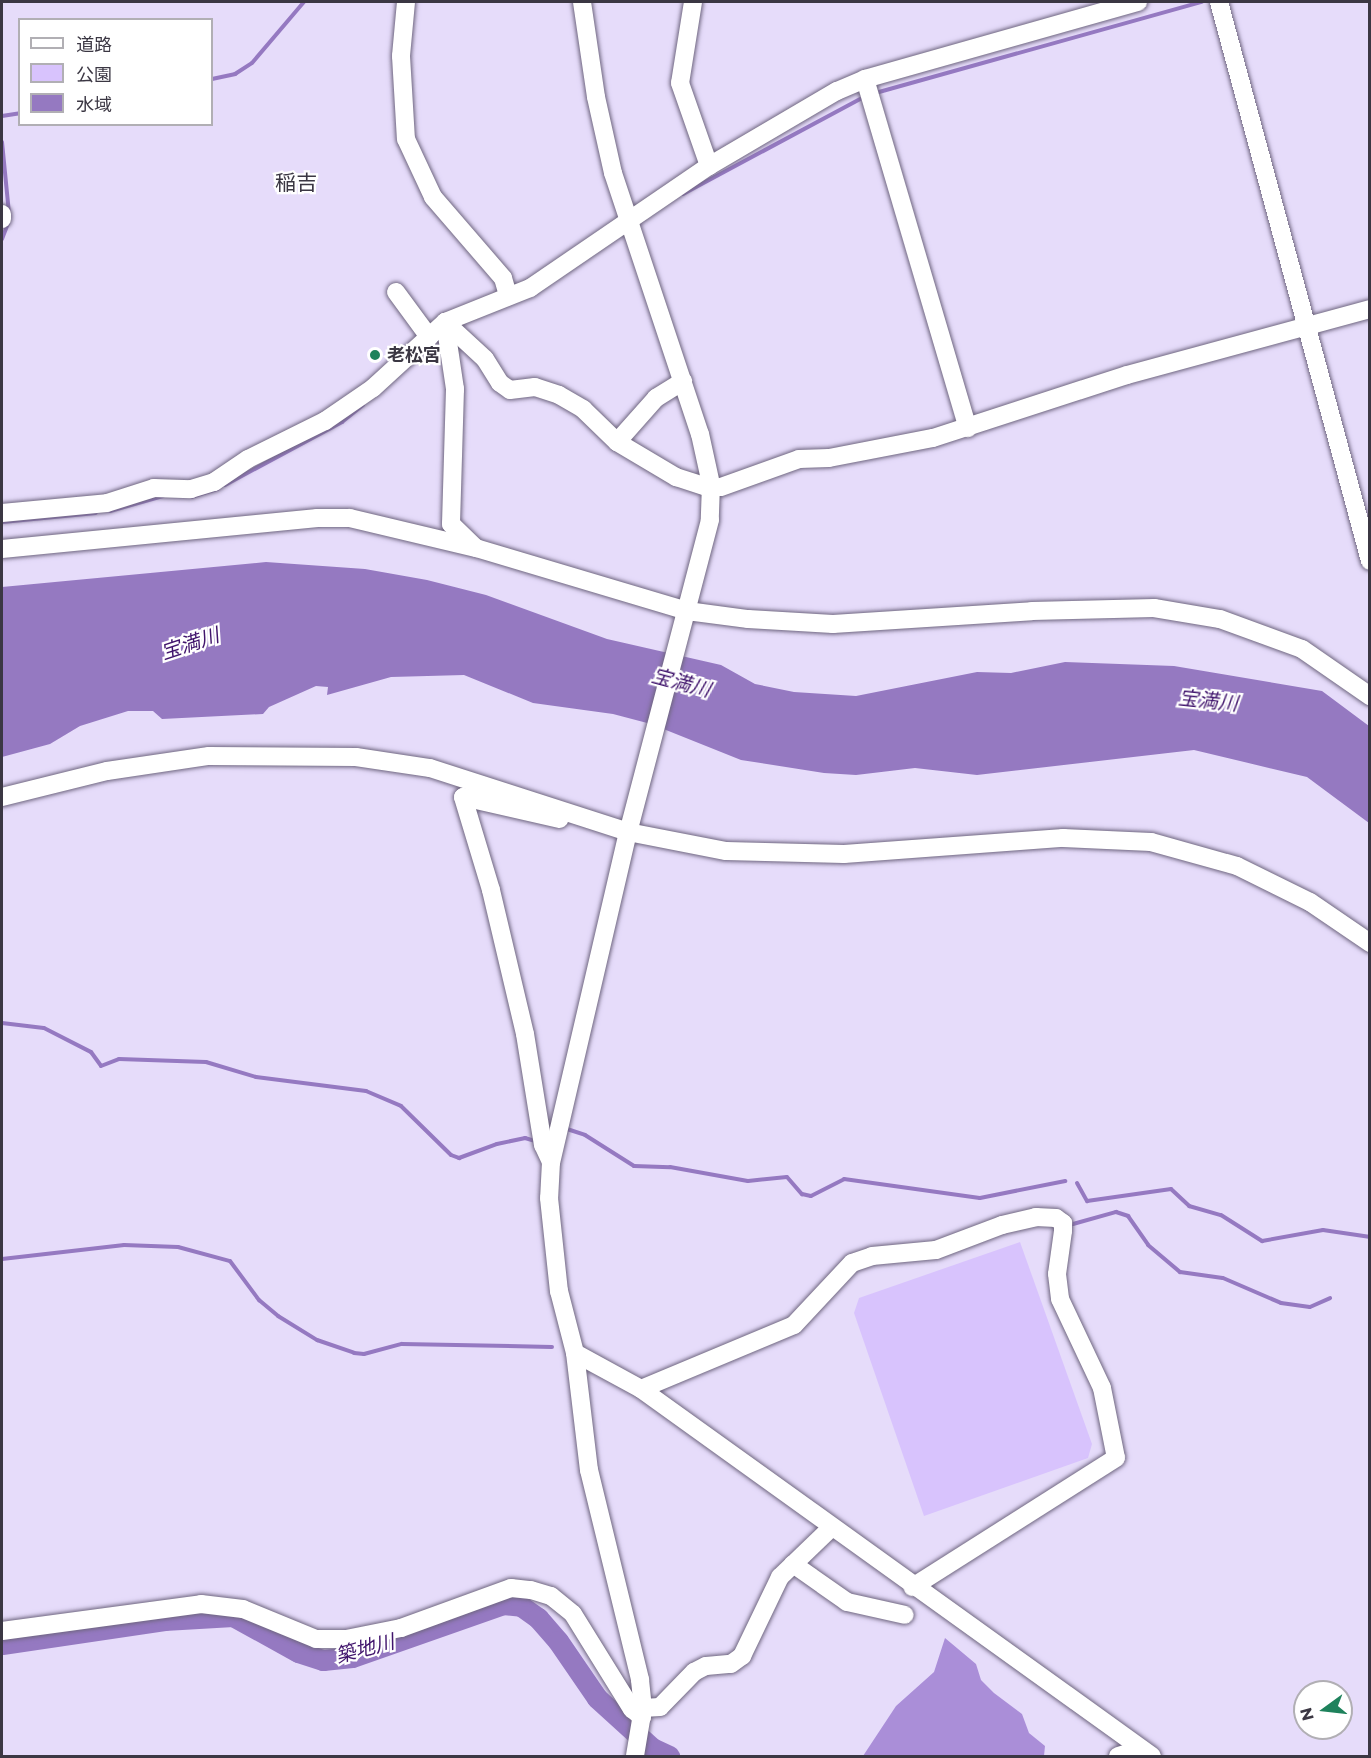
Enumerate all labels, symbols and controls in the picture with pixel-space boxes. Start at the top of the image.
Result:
legend [18,18,213,126]
text: 道路 [76,34,112,56]
text: 公園 [76,64,112,86]
text: 水域 [76,94,112,116]
district label: 稲吉 [275,170,317,196]
place label: 老松宮 [387,344,441,366]
marker: 老松宮 [368,348,382,362]
water label: 宝満川 [158,623,222,665]
water label: 宝満川 [649,664,713,702]
water label: 宝満川 [1177,686,1239,716]
water label: 築地川 [333,1630,397,1668]
north arrow [1293,1680,1353,1740]
text: N [1296,1706,1318,1723]

